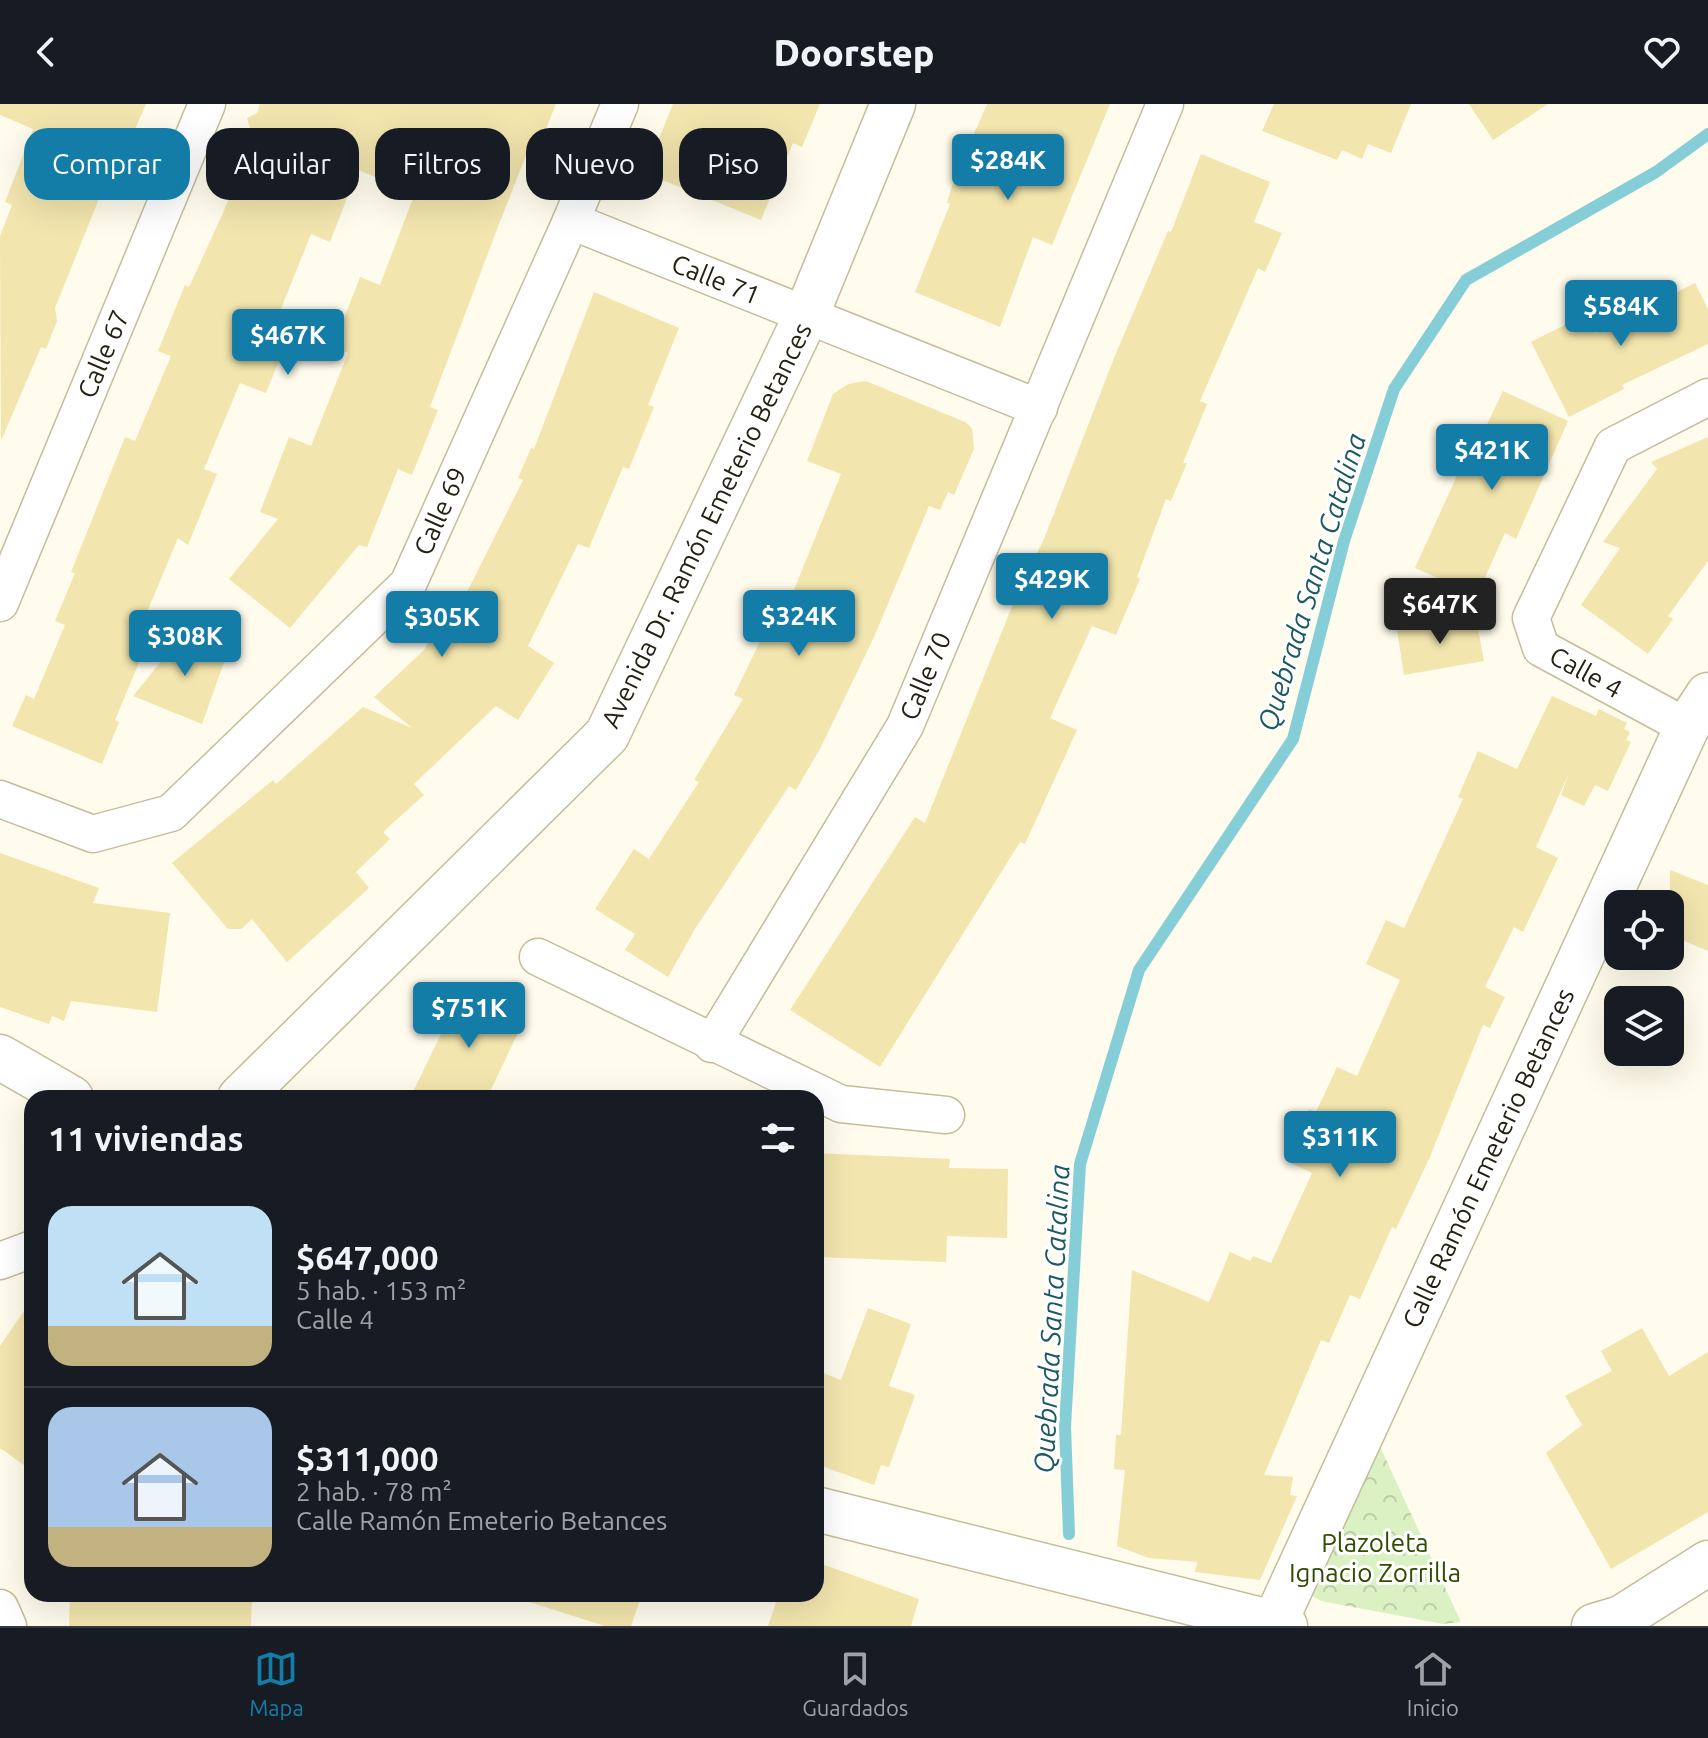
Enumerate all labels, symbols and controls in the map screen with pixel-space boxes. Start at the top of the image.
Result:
icon: back [24,30,68,74]
icon: heart [1640,30,1684,74]
text: Doorstep [774,32,934,73]
chip: Comprar [24,128,190,200]
chip: Alquilar [206,128,359,200]
chip: Filtros [375,128,510,200]
chip: Nuevo [526,128,663,200]
chip: Piso [679,128,787,200]
pin: $284K [952,134,1064,202]
text: $284K [970,145,1046,174]
street label: Calle 71 [668,248,764,310]
pin: $584K [1565,280,1677,348]
text: $584K [1583,291,1659,320]
street label: Calle 67 [72,306,134,402]
pin: $467K [232,309,344,377]
street label: Avenida Dr. Ramón Emeterio Betances [595,318,817,732]
text: $467K [250,320,326,349]
pin: $421K [1436,424,1548,492]
water label: Quebrada Santa Catalina [1251,429,1372,735]
text: $421K [1454,435,1530,464]
street label: Calle 69 [408,463,472,559]
pin: $429K [996,553,1108,621]
text: $429K [1014,564,1090,593]
pin: $647K [1384,578,1496,646]
text: $647K [1402,589,1478,618]
pin: $324K [743,590,855,658]
pin: $305K [386,591,498,659]
text: $324K [761,601,837,630]
text: $305K [404,602,480,631]
pin: $308K [129,610,241,678]
text: $308K [147,621,223,650]
street label: Calle 70 [894,628,956,724]
street label: Calle 4 [1545,640,1627,704]
map controls [1604,890,1684,1066]
button: locate [1604,890,1684,970]
pin: $751K [413,982,525,1050]
street label: Calle Ramón Emeterio Betances [1396,984,1580,1332]
button: layers [1604,986,1684,1066]
text: $751K [431,993,507,1022]
pin: $311K [1284,1111,1396,1179]
icon: filters [756,1116,800,1160]
text: 11 viviendas [48,1119,244,1157]
text: $311K [1302,1122,1378,1151]
water label: Quebrada Santa Catalina [1027,1164,1076,1474]
icon: home [112,1238,208,1334]
text: $647,000 [296,1238,439,1276]
text: 5 hab. · 153 m² [296,1276,466,1305]
text: Calle 4 [296,1305,374,1334]
icon: home [112,1439,208,1535]
text: $311,000 [296,1439,439,1477]
text: 2 hab. · 78 m² [296,1477,452,1506]
text: Calle Ramón Emeterio Betances [296,1506,667,1535]
park label: Plazoleta Ignacio Zorrilla [1289,1528,1461,1587]
tab: Mapa [249,1647,304,1720]
tab: Guardados [802,1647,908,1720]
tab: Inicio [1407,1647,1459,1720]

